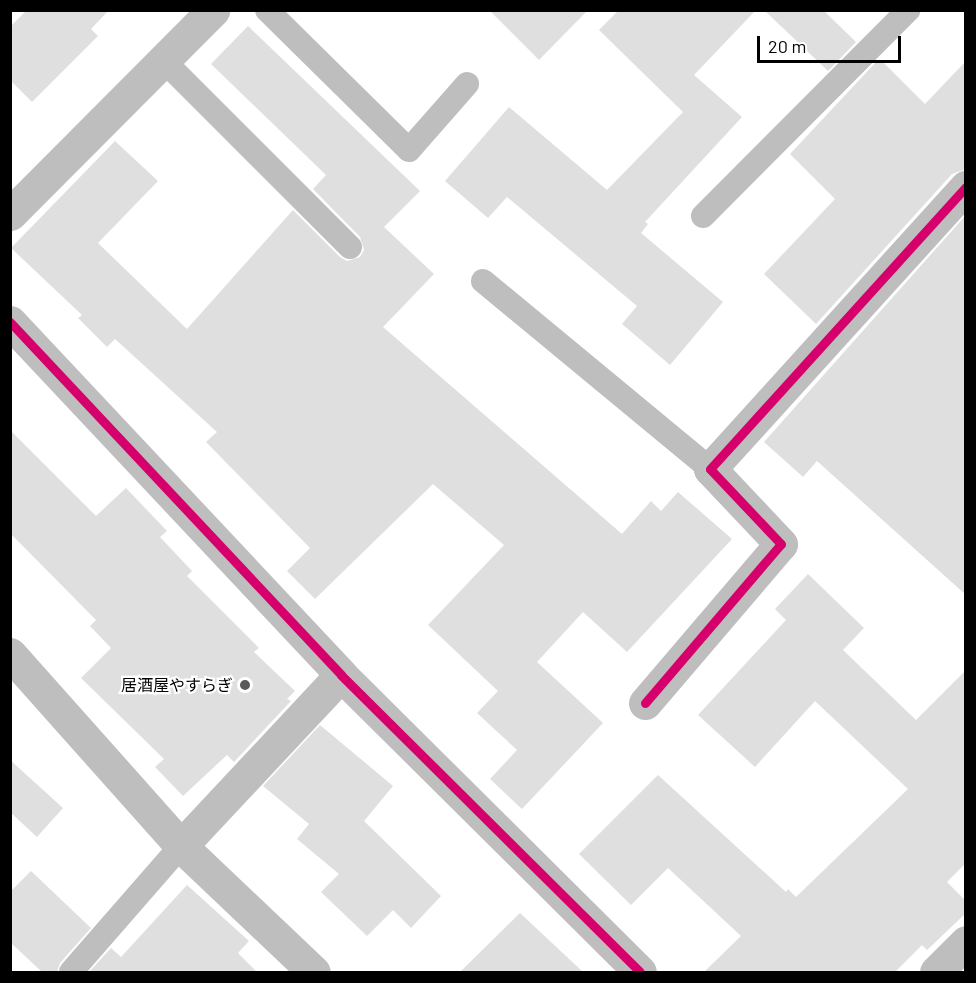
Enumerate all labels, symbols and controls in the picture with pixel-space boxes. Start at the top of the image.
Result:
scale bar [760,24,904,62]
text: 20 m [768,35,806,57]
place label: 居酒屋やすらぎ [121,675,233,695]
marker: 居酒屋やすらぎ [238,678,252,692]

